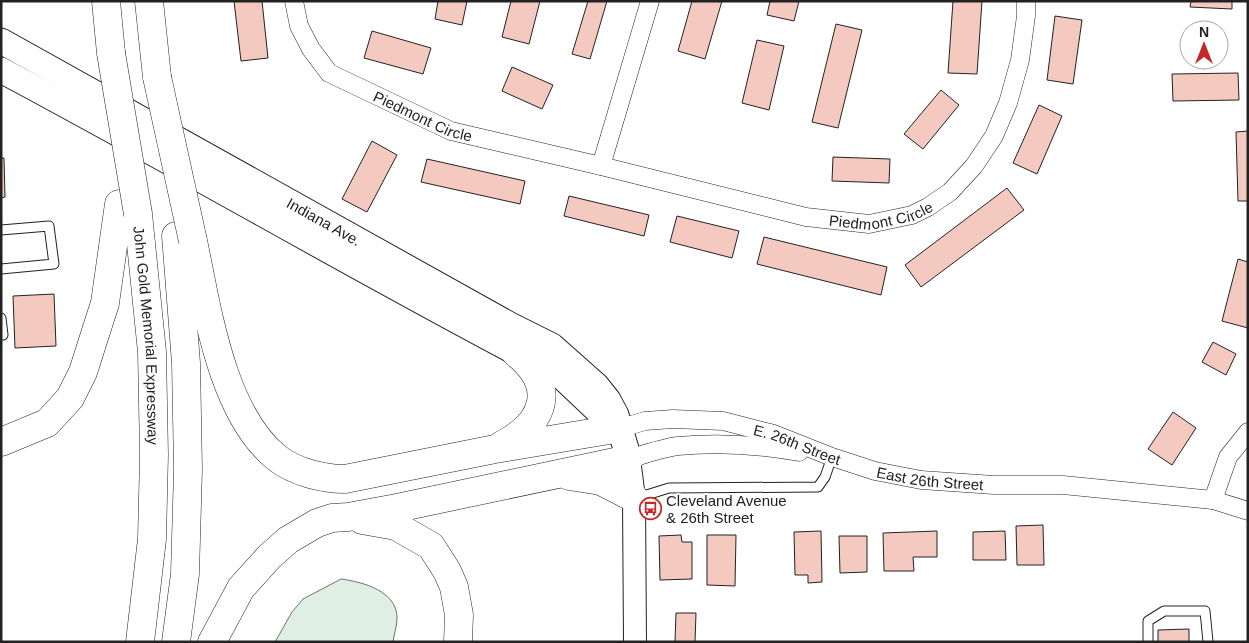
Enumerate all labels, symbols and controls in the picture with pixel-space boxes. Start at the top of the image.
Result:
north arrow [1179,20,1229,70]
text: N [1199,24,1209,40]
street label: Piedmont Circle [371,87,474,144]
street label: Indiana Ave. [284,194,364,249]
street label: Piedmont Circle [828,198,935,233]
street label: John Gold Memorial Expressway [131,225,162,446]
street label: E. 26th Street [752,421,844,468]
street label: East 26th Street [875,463,985,493]
place label: Cleveland Avenue & 26th Street [666,492,787,526]
bus stop icon: Cleveland Avenue & 26th Street [638,497,662,521]

